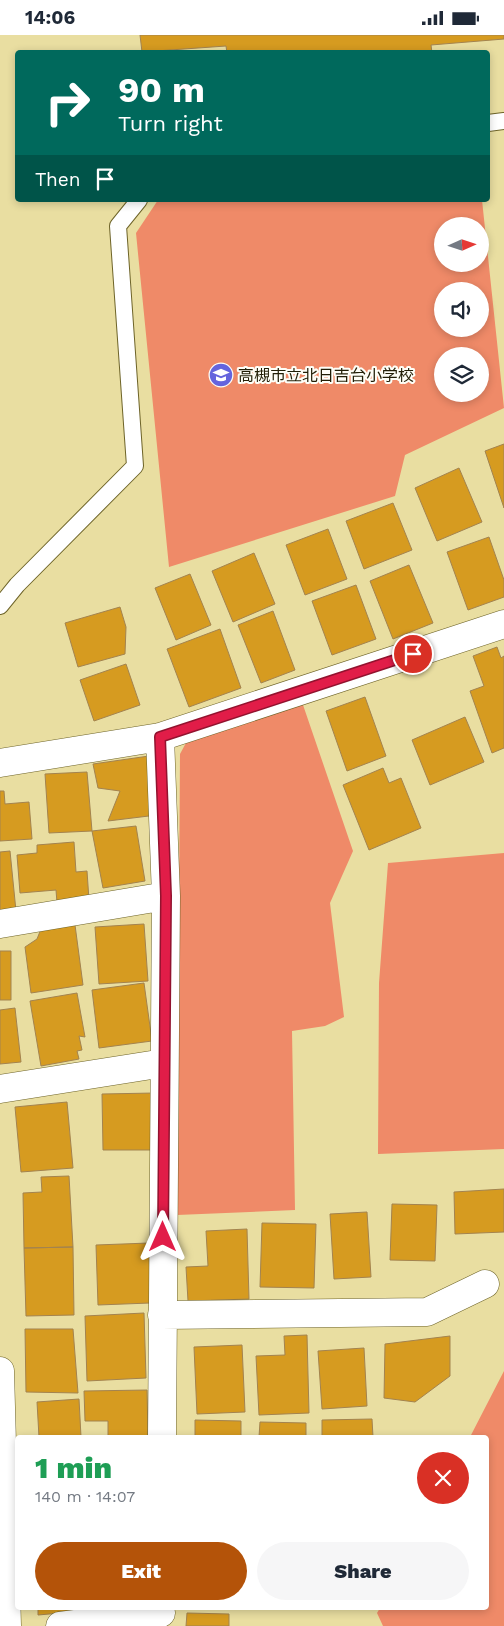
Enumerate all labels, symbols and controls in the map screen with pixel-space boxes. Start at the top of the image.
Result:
text: 14:06 [25,6,75,29]
text: 90 m [118,69,205,111]
icon: right [35,70,100,135]
text: Turn right [118,111,223,136]
icon: arrive [91,165,119,193]
text: Then [35,168,81,191]
north arrow [434,217,489,273]
map controls [434,217,489,402]
button: sound [434,282,489,337]
button: layers [434,347,489,402]
school or university icon: 高槻市立北日吉台小学校 [208,362,234,388]
place label: 高槻市立北日吉台小学校 [238,366,414,385]
pin [392,633,434,675]
icon: arrive [399,640,427,668]
position arrow [136,1210,188,1262]
text: 1 min [35,1450,112,1485]
button: close [417,1452,469,1504]
text: 140 m · 14:07 [35,1487,135,1506]
button: Exit [35,1542,247,1600]
button: Share [257,1542,469,1600]

